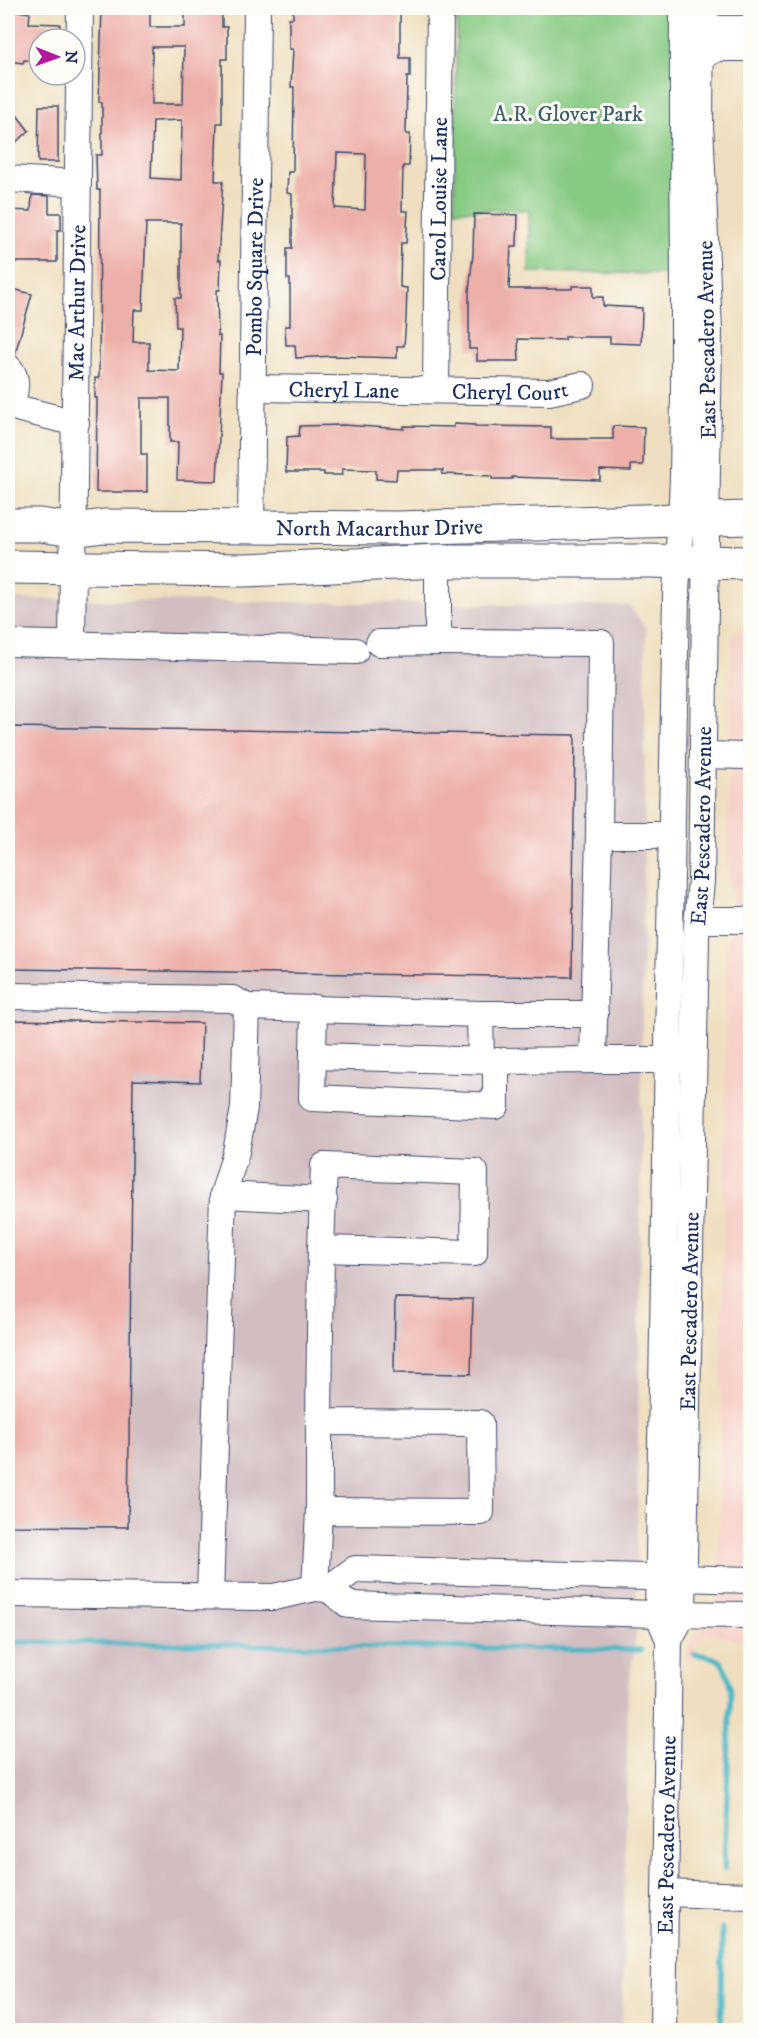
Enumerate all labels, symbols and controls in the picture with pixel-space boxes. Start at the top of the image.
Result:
north arrow [27,27,87,87]
text: N [61,51,81,64]
park label: A.R. Glover Park [493,101,643,128]
street label: Carol Louise Lane [425,117,454,281]
street label: Pombo Square Drive [241,178,270,357]
street label: Mac Arthur Drive [63,224,92,382]
street label: East Pescadero Avenue [692,240,723,440]
street label: Cheryl Lane [289,376,399,405]
street label: Cheryl Court [452,376,571,407]
street label: North Macarthur Drive [276,514,483,543]
street label: East Pescadero Avenue [685,726,718,927]
street label: East Pescadero Avenue [675,1212,706,1411]
street label: East Pescadero Avenue [652,1735,683,1935]

